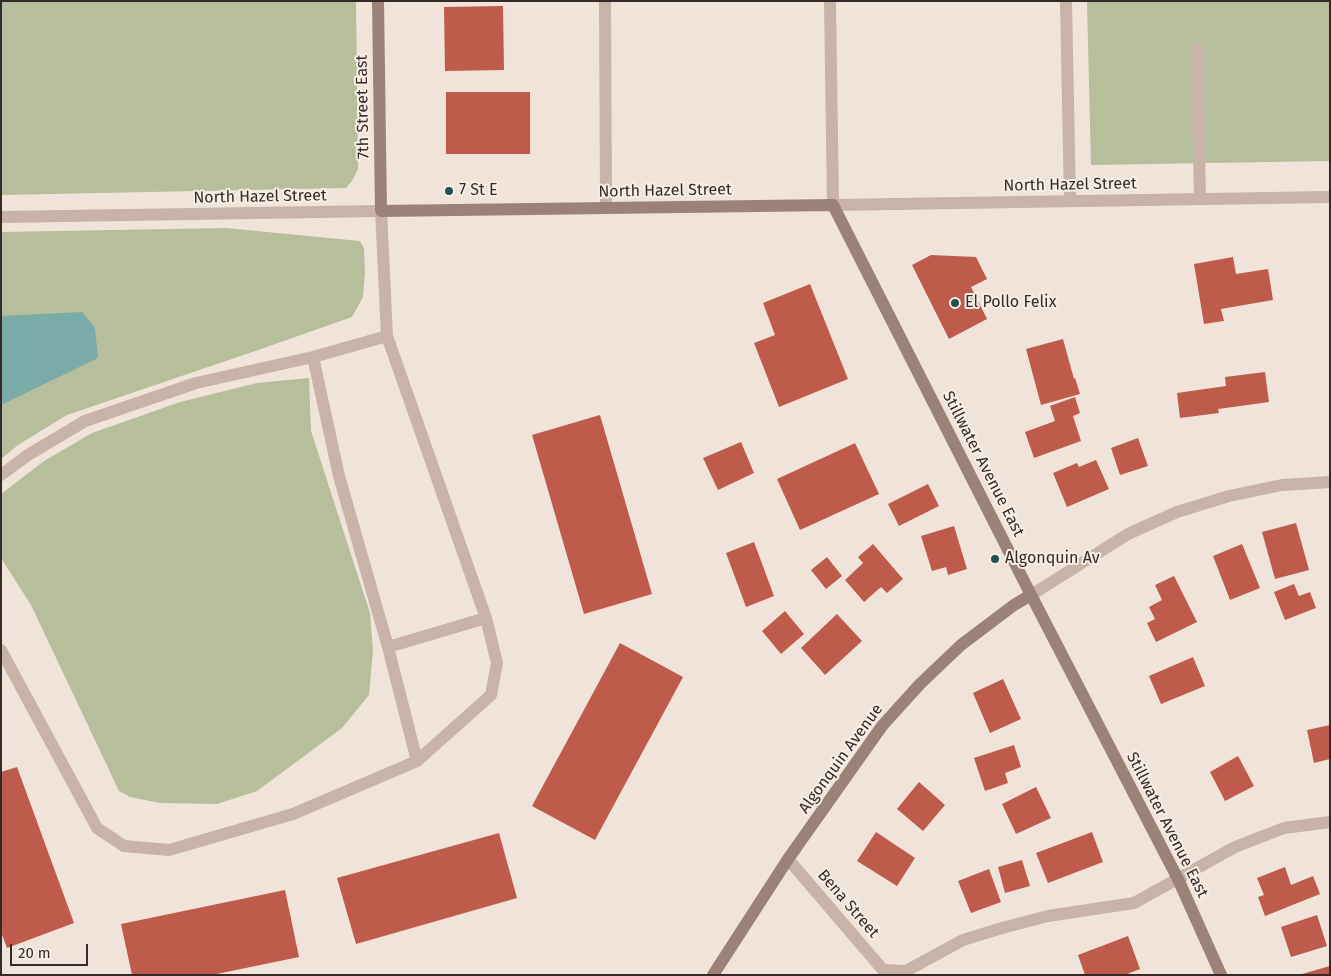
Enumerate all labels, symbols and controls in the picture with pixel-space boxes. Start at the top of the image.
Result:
street label: 7th Street East [352,55,374,159]
street label: North Hazel Street [1003,174,1137,196]
street label: North Hazel Street [598,180,732,202]
place label: 7 St E [459,181,498,201]
marker: 7 St E [443,185,455,197]
street label: North Hazel Street [193,186,327,208]
place label: El Pollo Felix [965,293,1056,313]
marker: El Pollo Felix [949,297,961,309]
street label: Stillwater Avenue East [938,388,1028,540]
place label: Algonquin Av [1005,549,1100,569]
marker: Algonquin Av [989,553,1001,565]
street label: Algonquin Avenue [795,700,887,818]
street label: Stillwater Avenue East [1122,749,1212,901]
street label: Bena Street [813,866,883,942]
scale bar [12,934,90,966]
text: 20 m [18,944,51,962]

